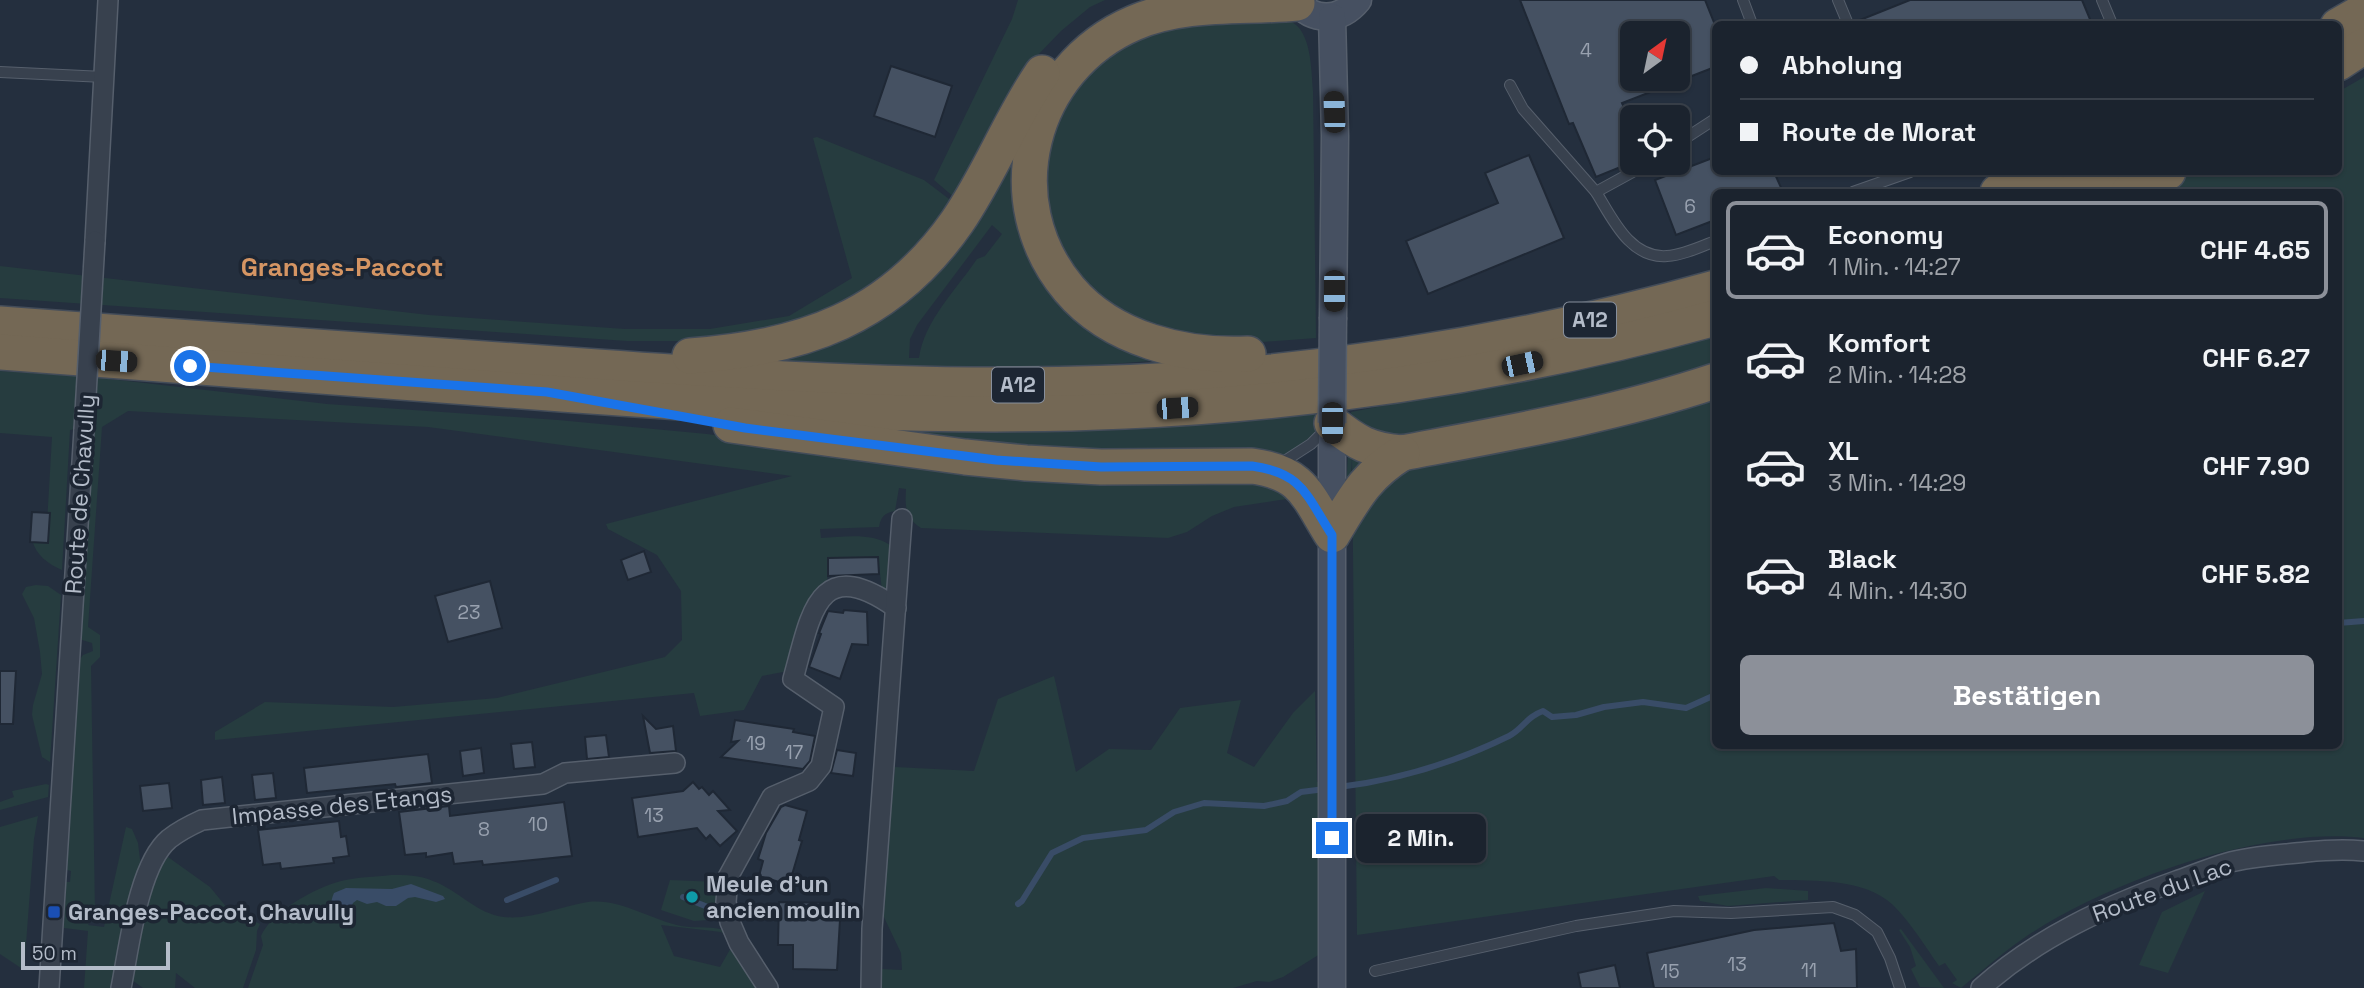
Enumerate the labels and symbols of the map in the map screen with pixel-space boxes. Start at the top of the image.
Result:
north arrow [1620,21,1690,91]
house number: 4 [1580,38,1592,63]
car [1323,91,1346,133]
house number: 6 [1684,194,1696,219]
district label: Granges-Paccot [241,250,443,284]
car [1324,270,1345,312]
road number: A12 [1564,302,1616,338]
car [95,349,138,373]
car [1500,349,1545,379]
route start [174,350,206,382]
road number: A12 [992,368,1044,402]
street label: Route de Chavully [58,393,102,595]
car [1156,396,1199,420]
car [1322,402,1343,444]
house number: 23 [458,600,480,625]
house number: 19 [746,731,766,756]
house number: 17 [785,740,804,765]
street label: Impasse des Etangs [230,779,454,831]
house number: 13 [644,803,664,828]
house number: 10 [528,812,548,837]
callout: 2 Min. [1356,814,1486,862]
house number: 8 [478,817,490,842]
route end [1316,822,1348,854]
street label: Route du Lac [2088,851,2236,929]
place label: Meule d’un ancien moulin [706,869,861,925]
marker: Meule d’un ancien moulin [684,889,700,905]
place label: Granges-Paccot, Chavully [68,897,354,927]
marker: Granges-Paccot, Chavully [46,904,62,920]
scale bar [21,939,170,971]
house number: 13 [1727,952,1747,977]
house number: 11 [1801,958,1817,983]
house number: 15 [1660,959,1680,984]

